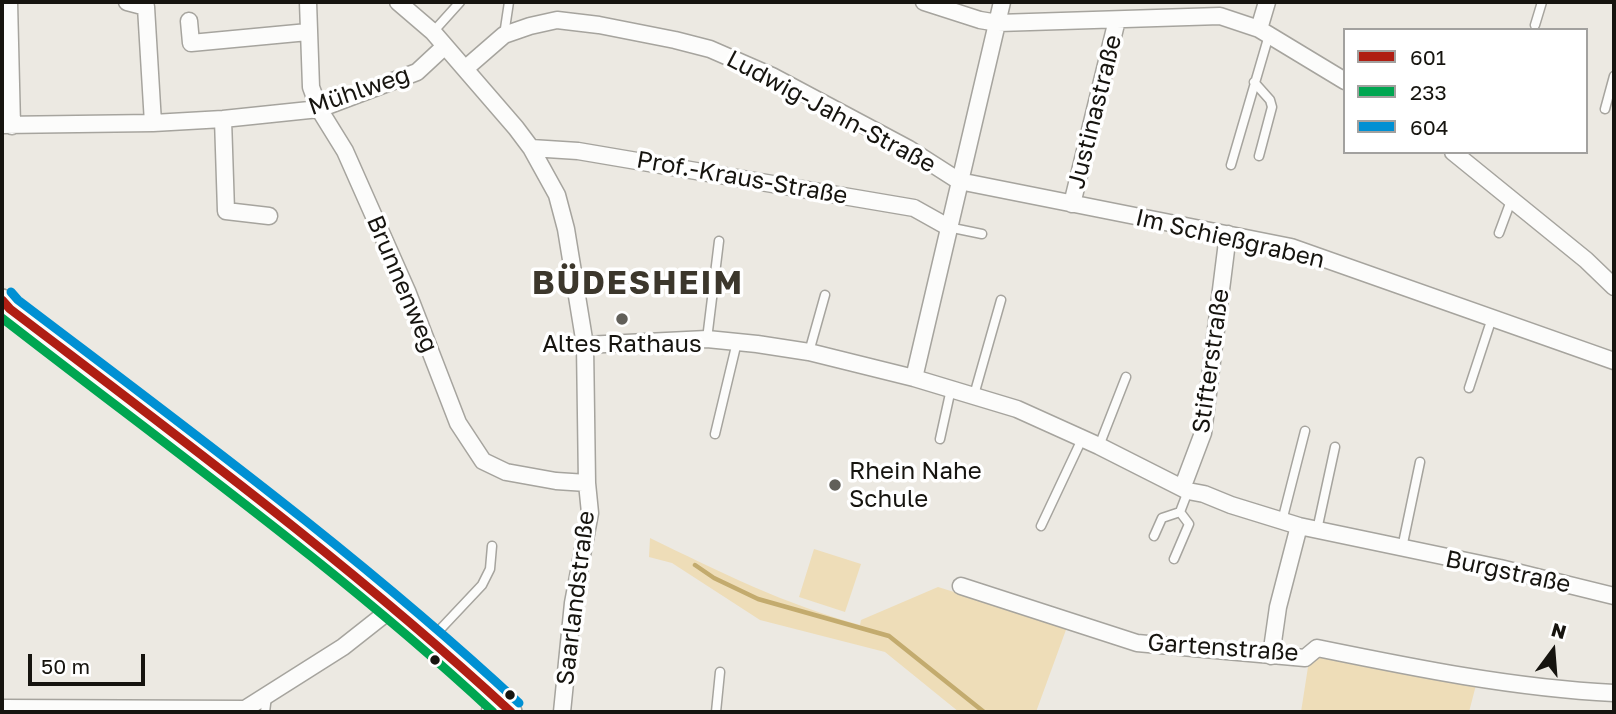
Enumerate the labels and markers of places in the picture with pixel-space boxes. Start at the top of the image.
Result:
marker: Altes Rathaus [614,311,630,327]
place label: Altes Rathaus [542,330,702,358]
place label: Rhein Nahe Schule [849,457,982,513]
marker: Rhein Nahe Schule [827,477,843,493]
unlabelled marker [428,653,442,667]
unlabelled marker [503,688,517,702]

